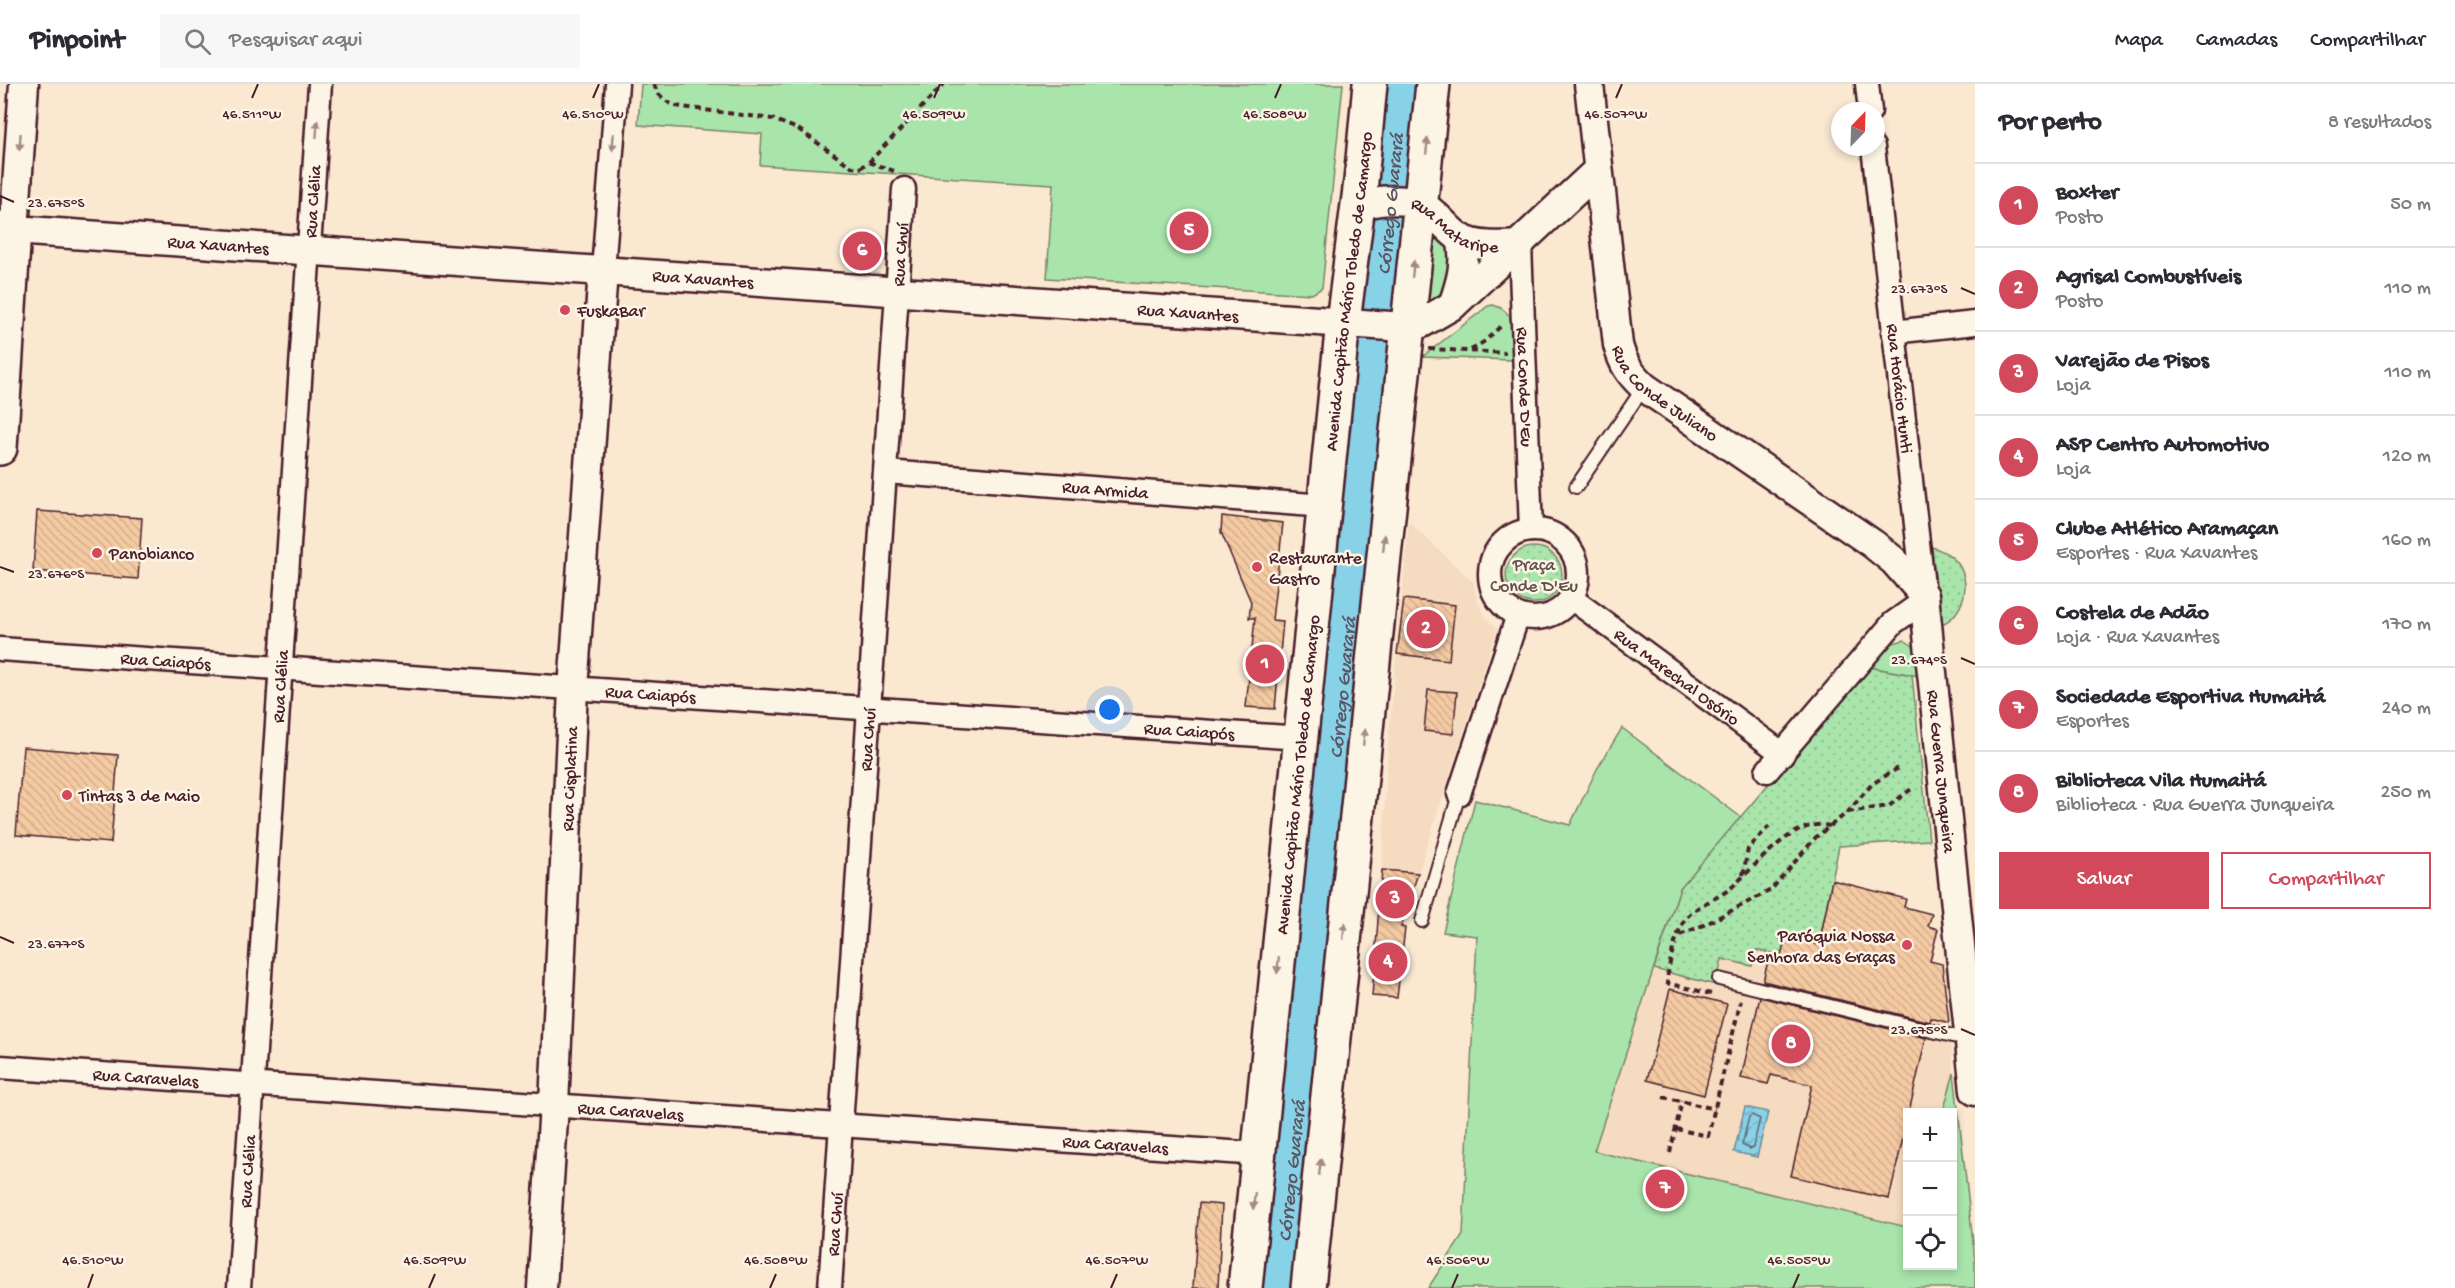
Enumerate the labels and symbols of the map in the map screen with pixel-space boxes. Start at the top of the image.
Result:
north arrow [1831,102,1885,156]
text: 46.511°W [223,106,282,124]
text: 46.510°W [562,106,624,124]
text: 46.509°W [903,106,966,124]
text: 46.508°W [1243,106,1307,124]
text: 46.507°W [1584,106,1648,124]
one-way arrow [312,120,322,139]
water label: Córrego Guarará [1374,130,1411,276]
street label: Avenida Capitão Mário Toledo de Camargo [1322,131,1379,452]
one-way arrow [15,133,24,152]
one-way arrow [608,133,617,152]
one-way arrow [1422,137,1432,156]
street label: Rua Clélia [302,163,328,239]
street label: Rua Mataripe [1408,194,1499,259]
text: 23.675°S [28,195,84,213]
pin: 5 [1170,208,1208,254]
street label: Rua Chuí [889,221,915,287]
pin: 6 [842,228,882,274]
street label: Rua Xavantes [167,233,271,261]
one-way arrow [1408,259,1418,278]
street label: Rua Xavantes [651,267,756,295]
text: 23.673°S [1891,281,1947,299]
street label: Rua Xavantes [1136,300,1240,328]
place label: FuskaBar [576,302,647,323]
marker: FuskaBar [558,303,572,317]
street label: Rua Horácio Hunti [1880,323,1916,455]
street label: Rua Conde D'Eu [1510,327,1536,448]
street label: Rua Conde Juliano [1606,343,1721,448]
street label: Rua Armida [1061,478,1150,505]
one-way arrow [1380,534,1389,553]
place label: Panobianco [108,545,194,566]
marker: Panobianco [90,546,104,560]
place label: Restaurante Gastro [1269,549,1362,591]
park label: Praça Conde D'Eu [1490,556,1578,598]
marker: Restaurante Gastro [1250,560,1264,574]
text: 23.676°S [28,566,84,584]
pin: 2 [1406,606,1446,652]
street label: Avenida Capitão Mário Toledo de Camargo [1273,614,1326,936]
water label: Córrego Guarará [1326,614,1364,759]
street label: Rua Marechal Osório [1609,625,1743,731]
pin: 1 [1246,642,1284,686]
street label: Rua Clélia [269,648,295,724]
street label: Rua Caiapós [119,649,213,676]
text: 23.674°S [1891,652,1947,670]
street label: Rua Caiapós [604,682,698,710]
street label: Rua Guerra Junqueira [1921,689,1959,855]
your location [1095,695,1124,724]
street label: Rua Chuí [857,706,882,772]
street label: Rua Caiapós [1143,719,1236,747]
street label: Rua Cisplatina [559,725,584,832]
one-way arrow [1360,728,1369,747]
place label: Tintas 3 de Maio [78,787,200,808]
marker: Tintas 3 de Maio [60,788,74,802]
pin: 3 [1376,876,1414,922]
one-way arrow [1340,922,1349,941]
place label: Paróquia Nossa Senhora das Graças [1747,927,1896,969]
text: 23.677°S [28,936,84,954]
marker: Paróquia Nossa Senhora das Graças [1900,938,1914,952]
pin: 4 [1368,940,1408,984]
one-way arrow [1273,956,1283,975]
pin: 8 [1772,1022,1810,1066]
text: 23.675°S [1891,1022,1947,1040]
street label: Rua Caravelas [92,1065,201,1094]
water label: Córrego Guarará [1275,1097,1313,1243]
street label: Rua Caravelas [577,1099,685,1127]
street label: Rua Caravelas [1062,1132,1170,1161]
street label: Rua Clélia [236,1133,262,1209]
one-way arrow [1315,1158,1325,1177]
pin: 7 [1646,1166,1684,1212]
street label: Rua Chuí [824,1191,849,1257]
one-way arrow [1249,1192,1259,1211]
text: 46.510°W [62,1252,124,1270]
text: 46.509°W [404,1252,467,1270]
text: 46.508°W [744,1252,808,1270]
text: 46.507°W [1085,1252,1149,1270]
text: 46.506°W [1427,1252,1490,1270]
text: 46.505°W [1767,1252,1831,1270]

